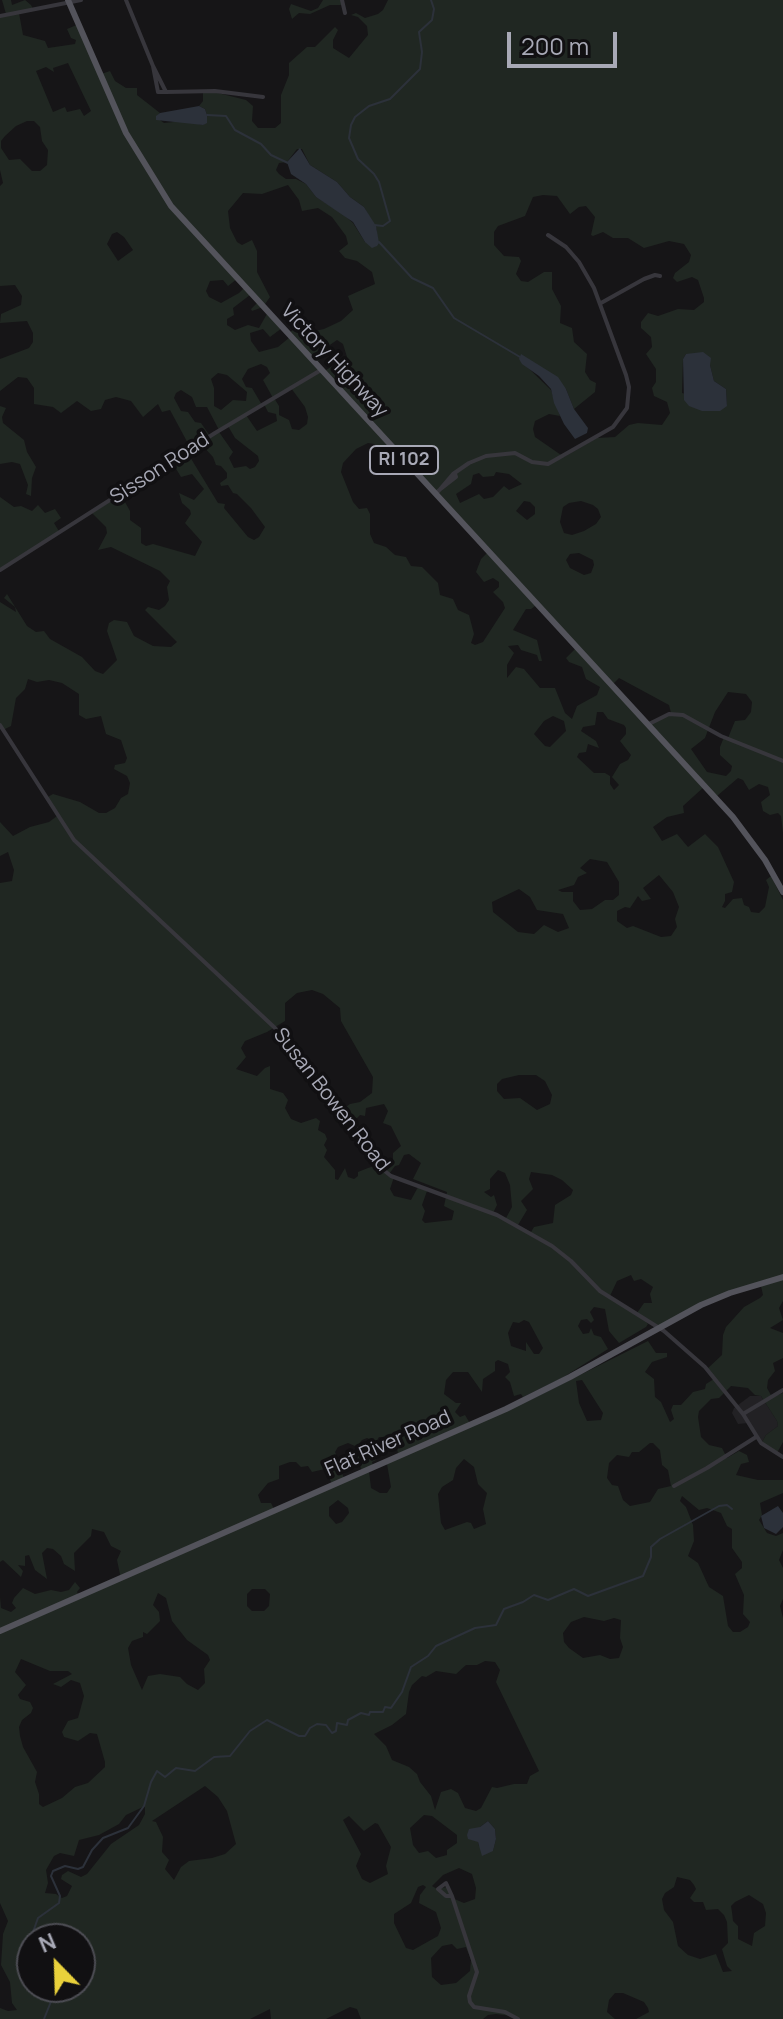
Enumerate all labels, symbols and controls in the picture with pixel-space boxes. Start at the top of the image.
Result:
scale bar [511,16,621,66]
text: 200 m [521,29,589,62]
street label: Victory Highway [275,299,393,423]
street label: Sisson Road [106,428,214,510]
road number: RI 102 [370,446,438,474]
street label: Susan Bowen Road [268,1024,394,1176]
street label: Flat River Road [321,1406,455,1482]
north arrow [16,1923,96,2003]
text: N [34,1926,61,1960]

